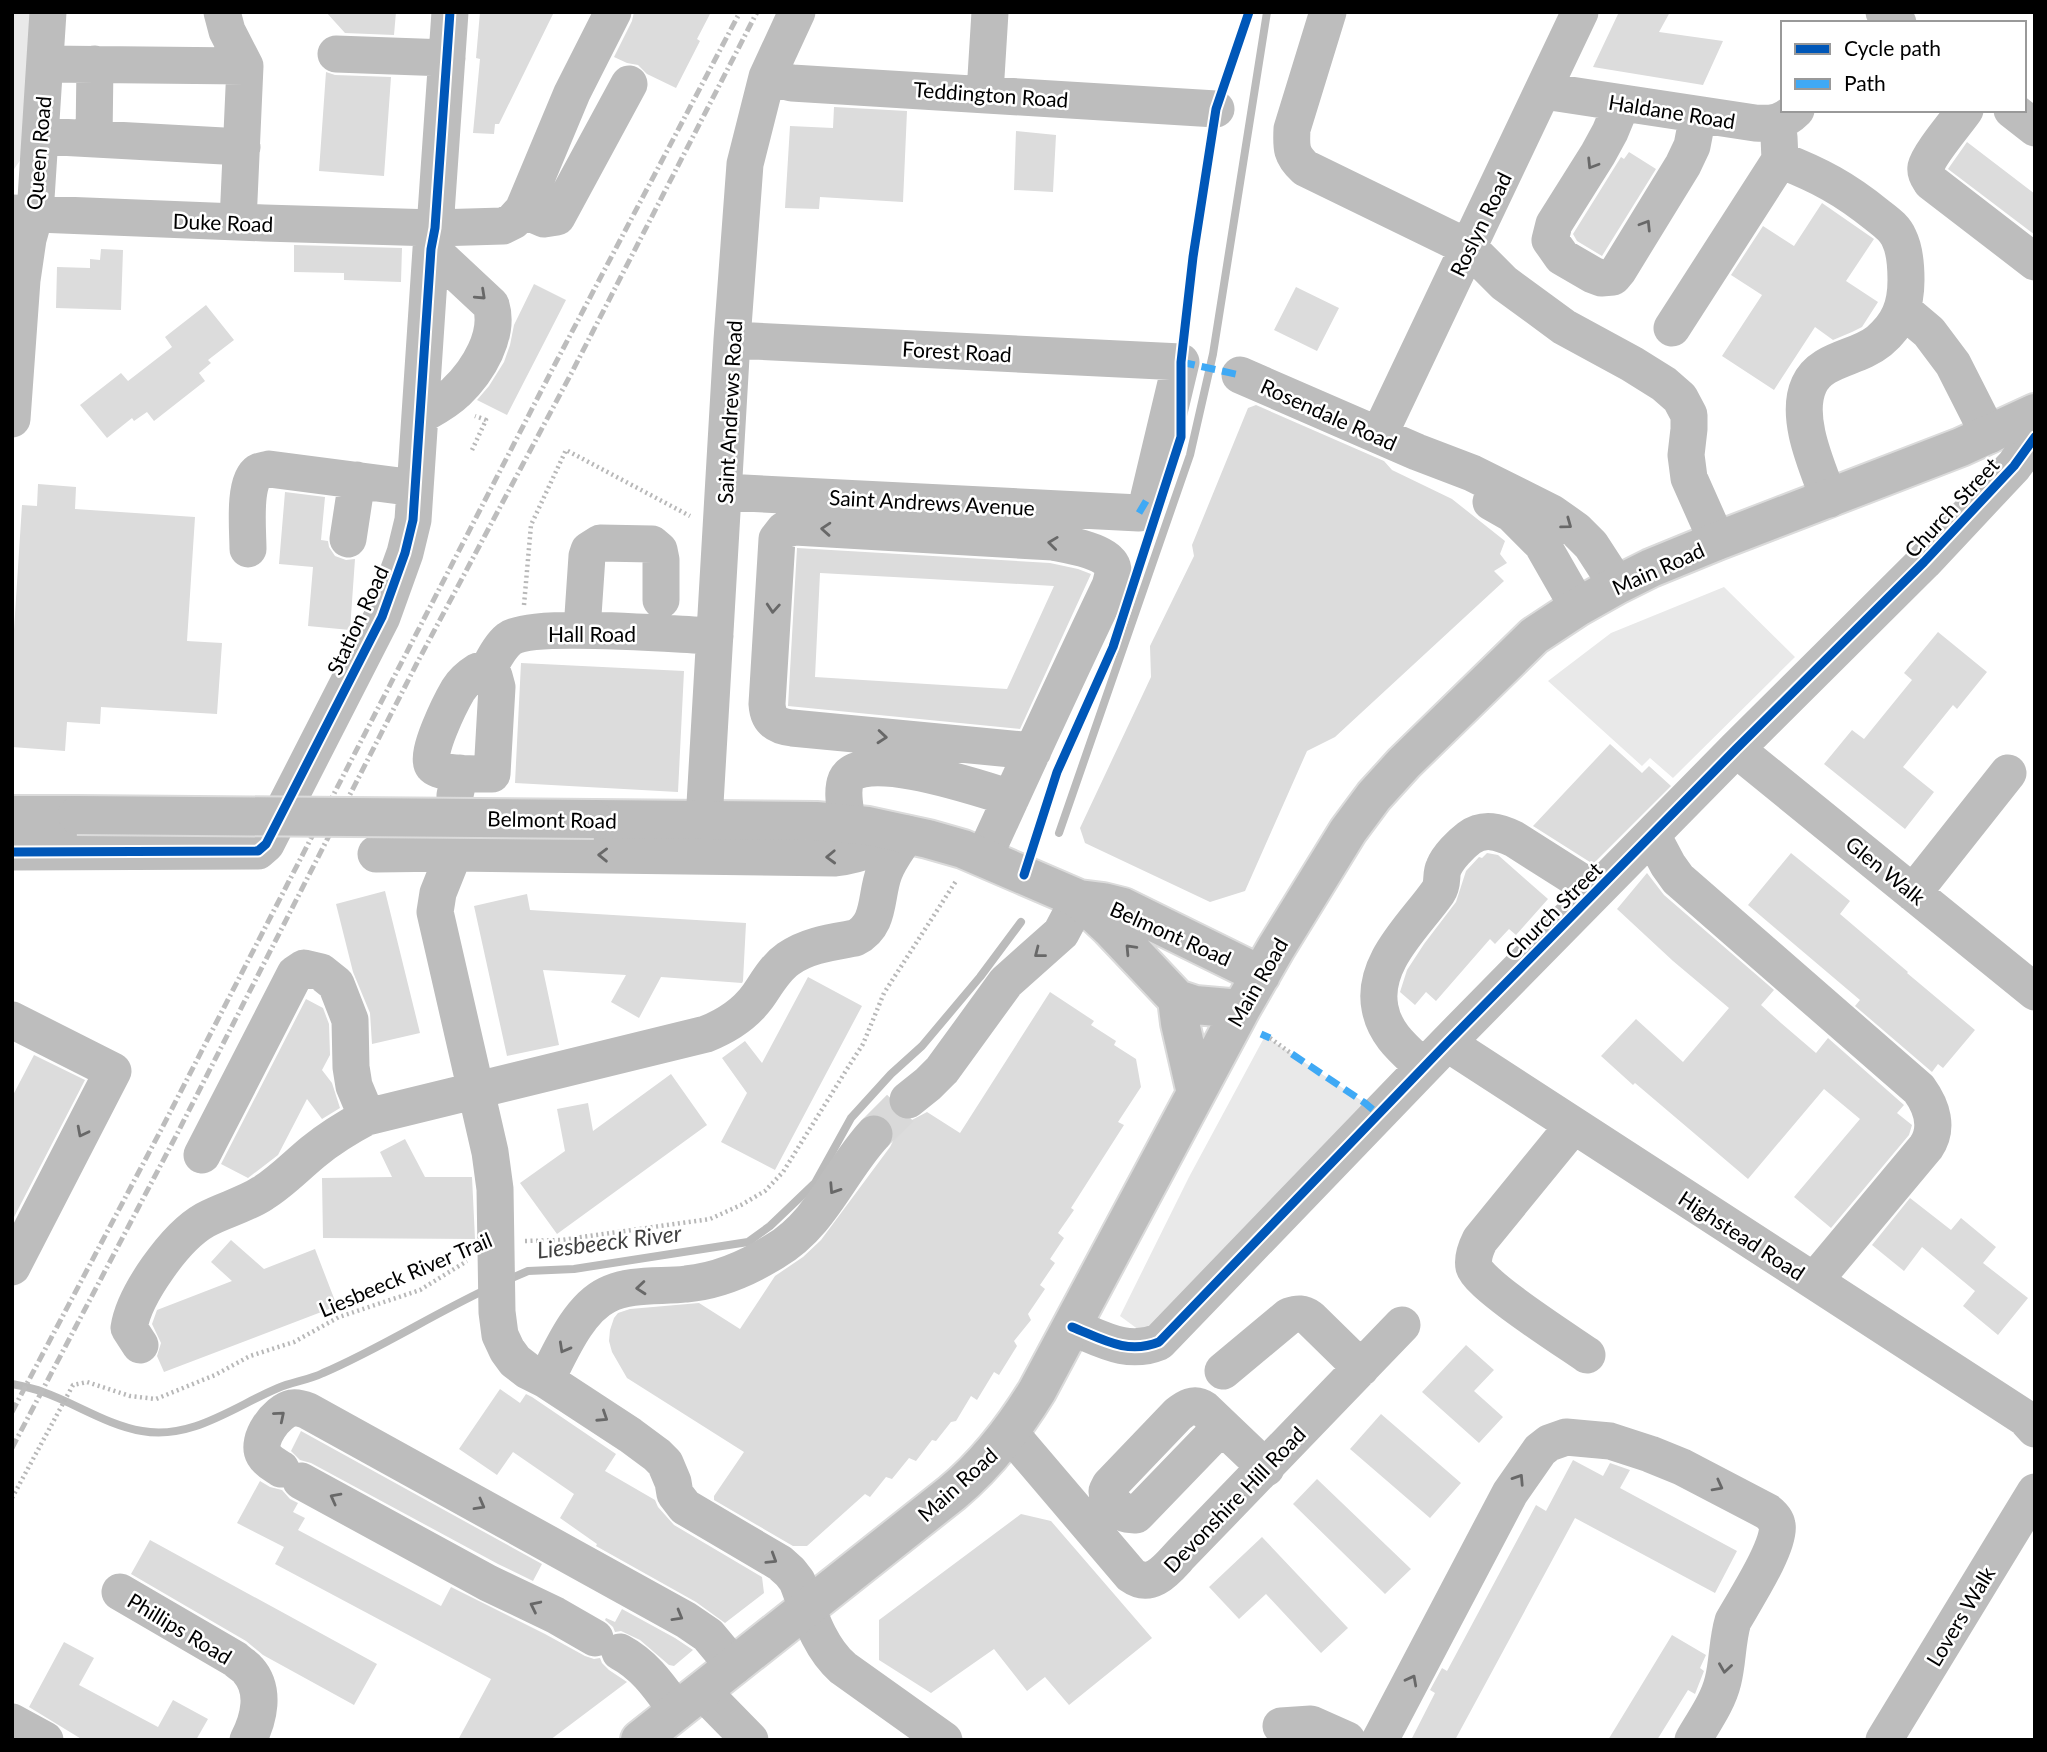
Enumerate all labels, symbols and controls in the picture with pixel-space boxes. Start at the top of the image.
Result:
legend [1781,21,2026,112]
text: Cycle path [1844,35,1941,60]
text: Path [1844,70,1886,95]
street label: Teddington Road [913,76,1069,112]
street label: Haldane Road [1607,89,1737,133]
street label: Queen Road [21,95,55,211]
one-way arrow [1587,156,1600,169]
street label: Roslyn Road [1444,168,1516,280]
street label: Duke Road [172,208,274,236]
one-way arrow [1638,219,1651,232]
one-way arrow [473,287,486,300]
street label: Saint Andrews Road [712,320,746,504]
street label: Forest Road [902,336,1012,366]
street label: Rosendale Road [1257,373,1401,455]
street label: Church Street [1899,452,2004,562]
street label: Saint Andrews Avenue [828,484,1036,520]
one-way arrow [1559,516,1572,528]
one-way arrow [820,521,831,536]
one-way arrow [1047,535,1059,550]
street label: Main Road [1608,537,1708,599]
street label: Station Road [321,562,393,678]
one-way arrow [766,602,781,613]
street label: Hall Road [548,621,636,646]
one-way arrow [877,729,888,744]
street label: Belmont Road [487,805,617,833]
street label: Glen Walk [1841,830,1931,910]
one-way arrow [598,847,608,863]
one-way arrow [825,849,836,865]
street label: Church Street [1499,856,1607,964]
street label: Belmont Road [1107,895,1235,971]
street label: Main Road [1222,933,1292,1031]
one-way arrow [1034,944,1046,957]
one-way arrow [1126,944,1139,957]
one-way arrow [76,1125,90,1137]
one-way arrow [830,1182,843,1195]
street label: Highstead Road [1674,1185,1810,1285]
water label: Liesbeeck River [535,1218,684,1264]
street label: Liesbeeck River Trail [315,1226,495,1322]
one-way arrow [636,1280,647,1295]
one-way arrow [559,1340,572,1353]
one-way arrow [595,1409,608,1422]
one-way arrow [272,1412,285,1425]
street label: Devonshire Hill Road [1158,1421,1310,1577]
street label: Main Road [912,1442,1002,1526]
one-way arrow [1511,1474,1523,1487]
one-way arrow [1711,1477,1724,1491]
one-way arrow [329,1493,342,1507]
one-way arrow [472,1497,485,1510]
one-way arrow [764,1550,777,1563]
street label: Lovers Walk [1921,1561,2000,1670]
street label: Phillips Road [123,1587,237,1669]
one-way arrow [530,1600,542,1614]
one-way arrow [671,1608,683,1621]
one-way arrow [1717,1662,1732,1674]
one-way arrow [1404,1674,1417,1687]

